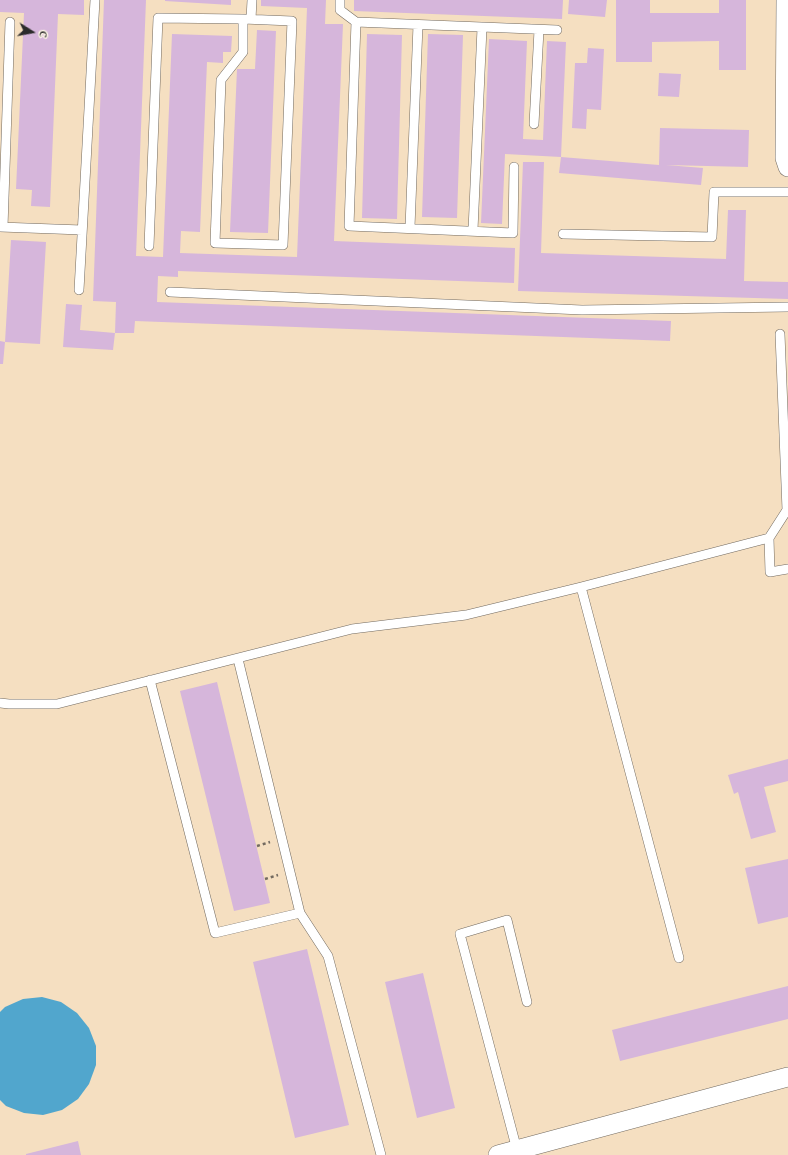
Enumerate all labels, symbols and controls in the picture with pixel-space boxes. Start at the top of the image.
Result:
north arrow [12,12,52,52]
text: С [35,30,52,39]

